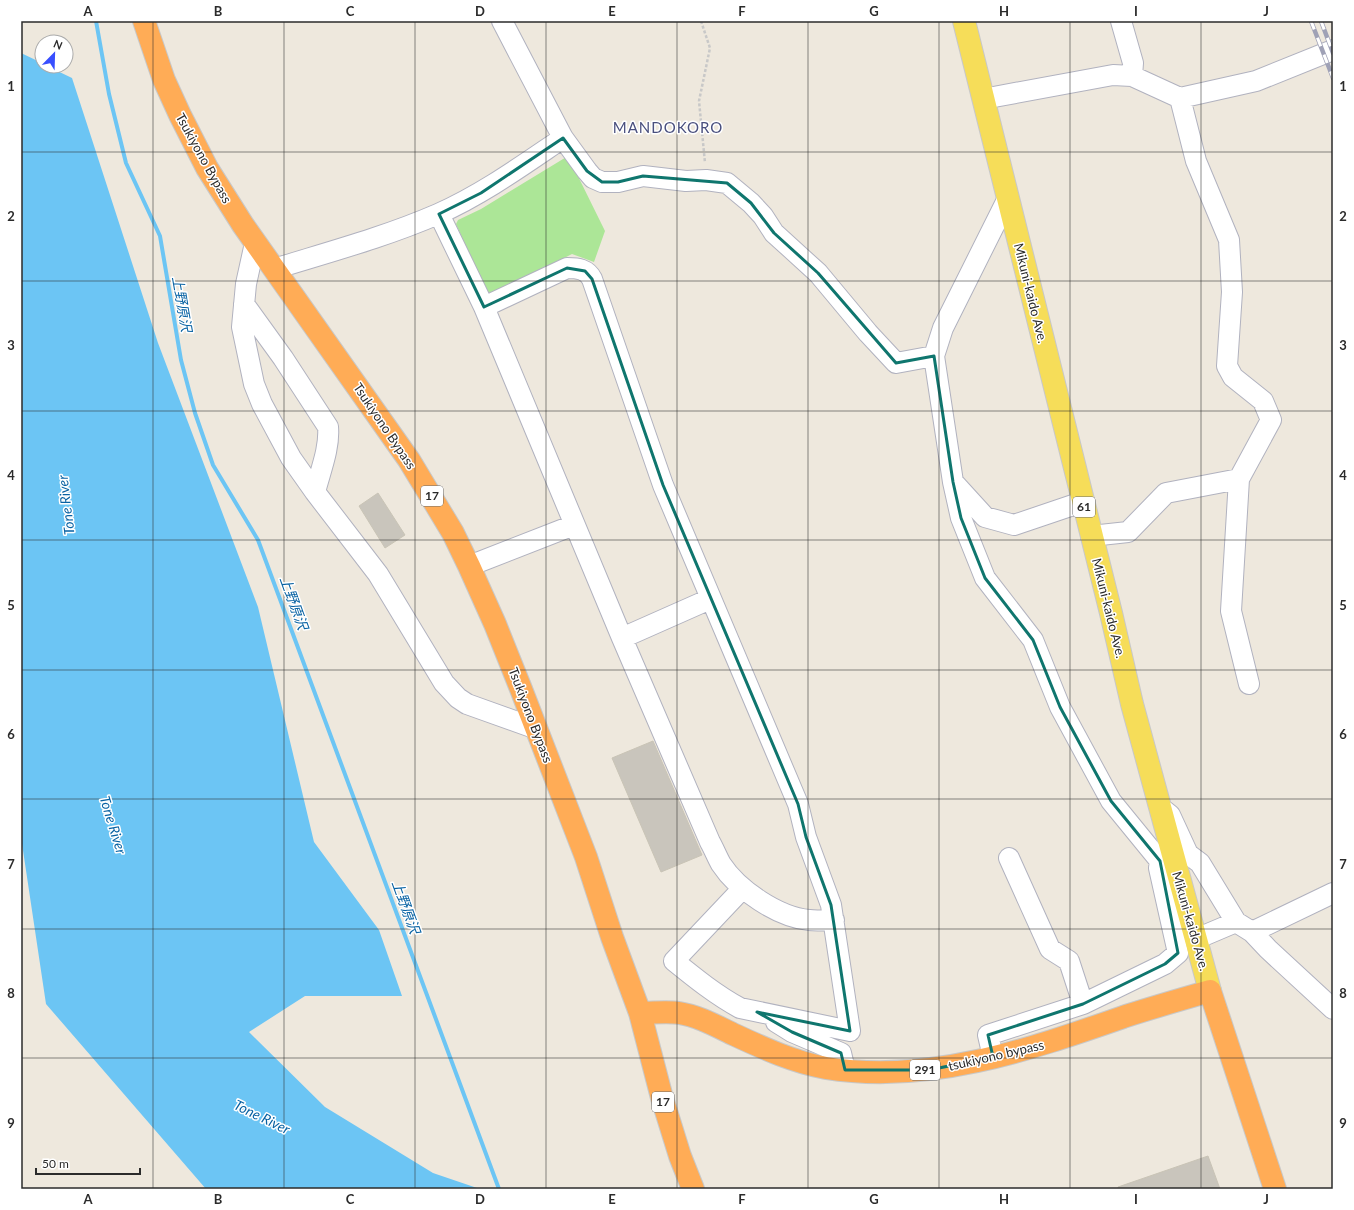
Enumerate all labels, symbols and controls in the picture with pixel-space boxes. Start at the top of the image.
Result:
text: A [82,3,93,19]
text: B [214,3,223,19]
text: C [346,3,355,19]
text: D [475,3,485,19]
text: E [608,3,616,19]
text: F [738,3,746,19]
text: G [869,3,879,19]
text: H [999,3,1009,19]
text: I [1134,3,1138,19]
text: J [1263,3,1269,19]
north arrow [34,34,74,74]
text: N [52,37,65,52]
text: 1 [7,78,15,94]
text: 1 [1339,78,1347,94]
street label: Tsukiyono Bypass [173,110,236,206]
district label: MANDOKORO [613,118,723,136]
text: 2 [7,208,15,224]
text: 2 [1339,208,1347,224]
street label: Mikuni-kaido Ave. [1011,241,1051,345]
water label: 上野原沢 [169,275,196,335]
text: 3 [7,337,15,353]
text: 3 [1339,337,1347,353]
street label: Tsukiyono Bypass [350,380,420,472]
text: 4 [7,467,15,483]
text: 4 [1339,467,1347,483]
water label: Tone River [53,474,78,536]
road number: 17 [421,486,443,506]
road number: 61 [1073,497,1095,517]
street label: Mikuni-kaido Ave. [1089,556,1129,660]
water label: 上野原沢 [277,574,313,634]
text: 5 [7,597,15,613]
text: 5 [1339,597,1347,613]
street label: Tsukiyono Bypass [506,665,557,765]
text: 6 [7,726,15,742]
text: 6 [1339,726,1347,742]
water label: Tone River [97,794,130,856]
text: 7 [7,856,15,872]
text: 7 [1339,856,1347,872]
street label: Mikuni-kaido Ave. [1169,869,1213,973]
water label: 上野原沢 [389,878,425,938]
text: 8 [7,985,15,1001]
text: 8 [1339,985,1347,1001]
street label: tsukiyono bypass [946,1036,1046,1074]
road number: 291 [910,1060,940,1080]
road number: 17 [652,1092,674,1112]
water label: Tone River [231,1096,293,1137]
text: 9 [7,1115,15,1131]
text: 9 [1339,1115,1347,1131]
scale bar [36,1150,140,1176]
text: 50 m [42,1156,69,1171]
text: A [82,1191,93,1207]
text: B [214,1191,223,1207]
text: C [346,1191,355,1207]
text: D [475,1191,485,1207]
text: E [608,1191,616,1207]
text: F [738,1191,746,1207]
text: G [869,1191,879,1207]
text: H [999,1191,1009,1207]
text: I [1134,1191,1138,1207]
text: J [1263,1191,1269,1207]

